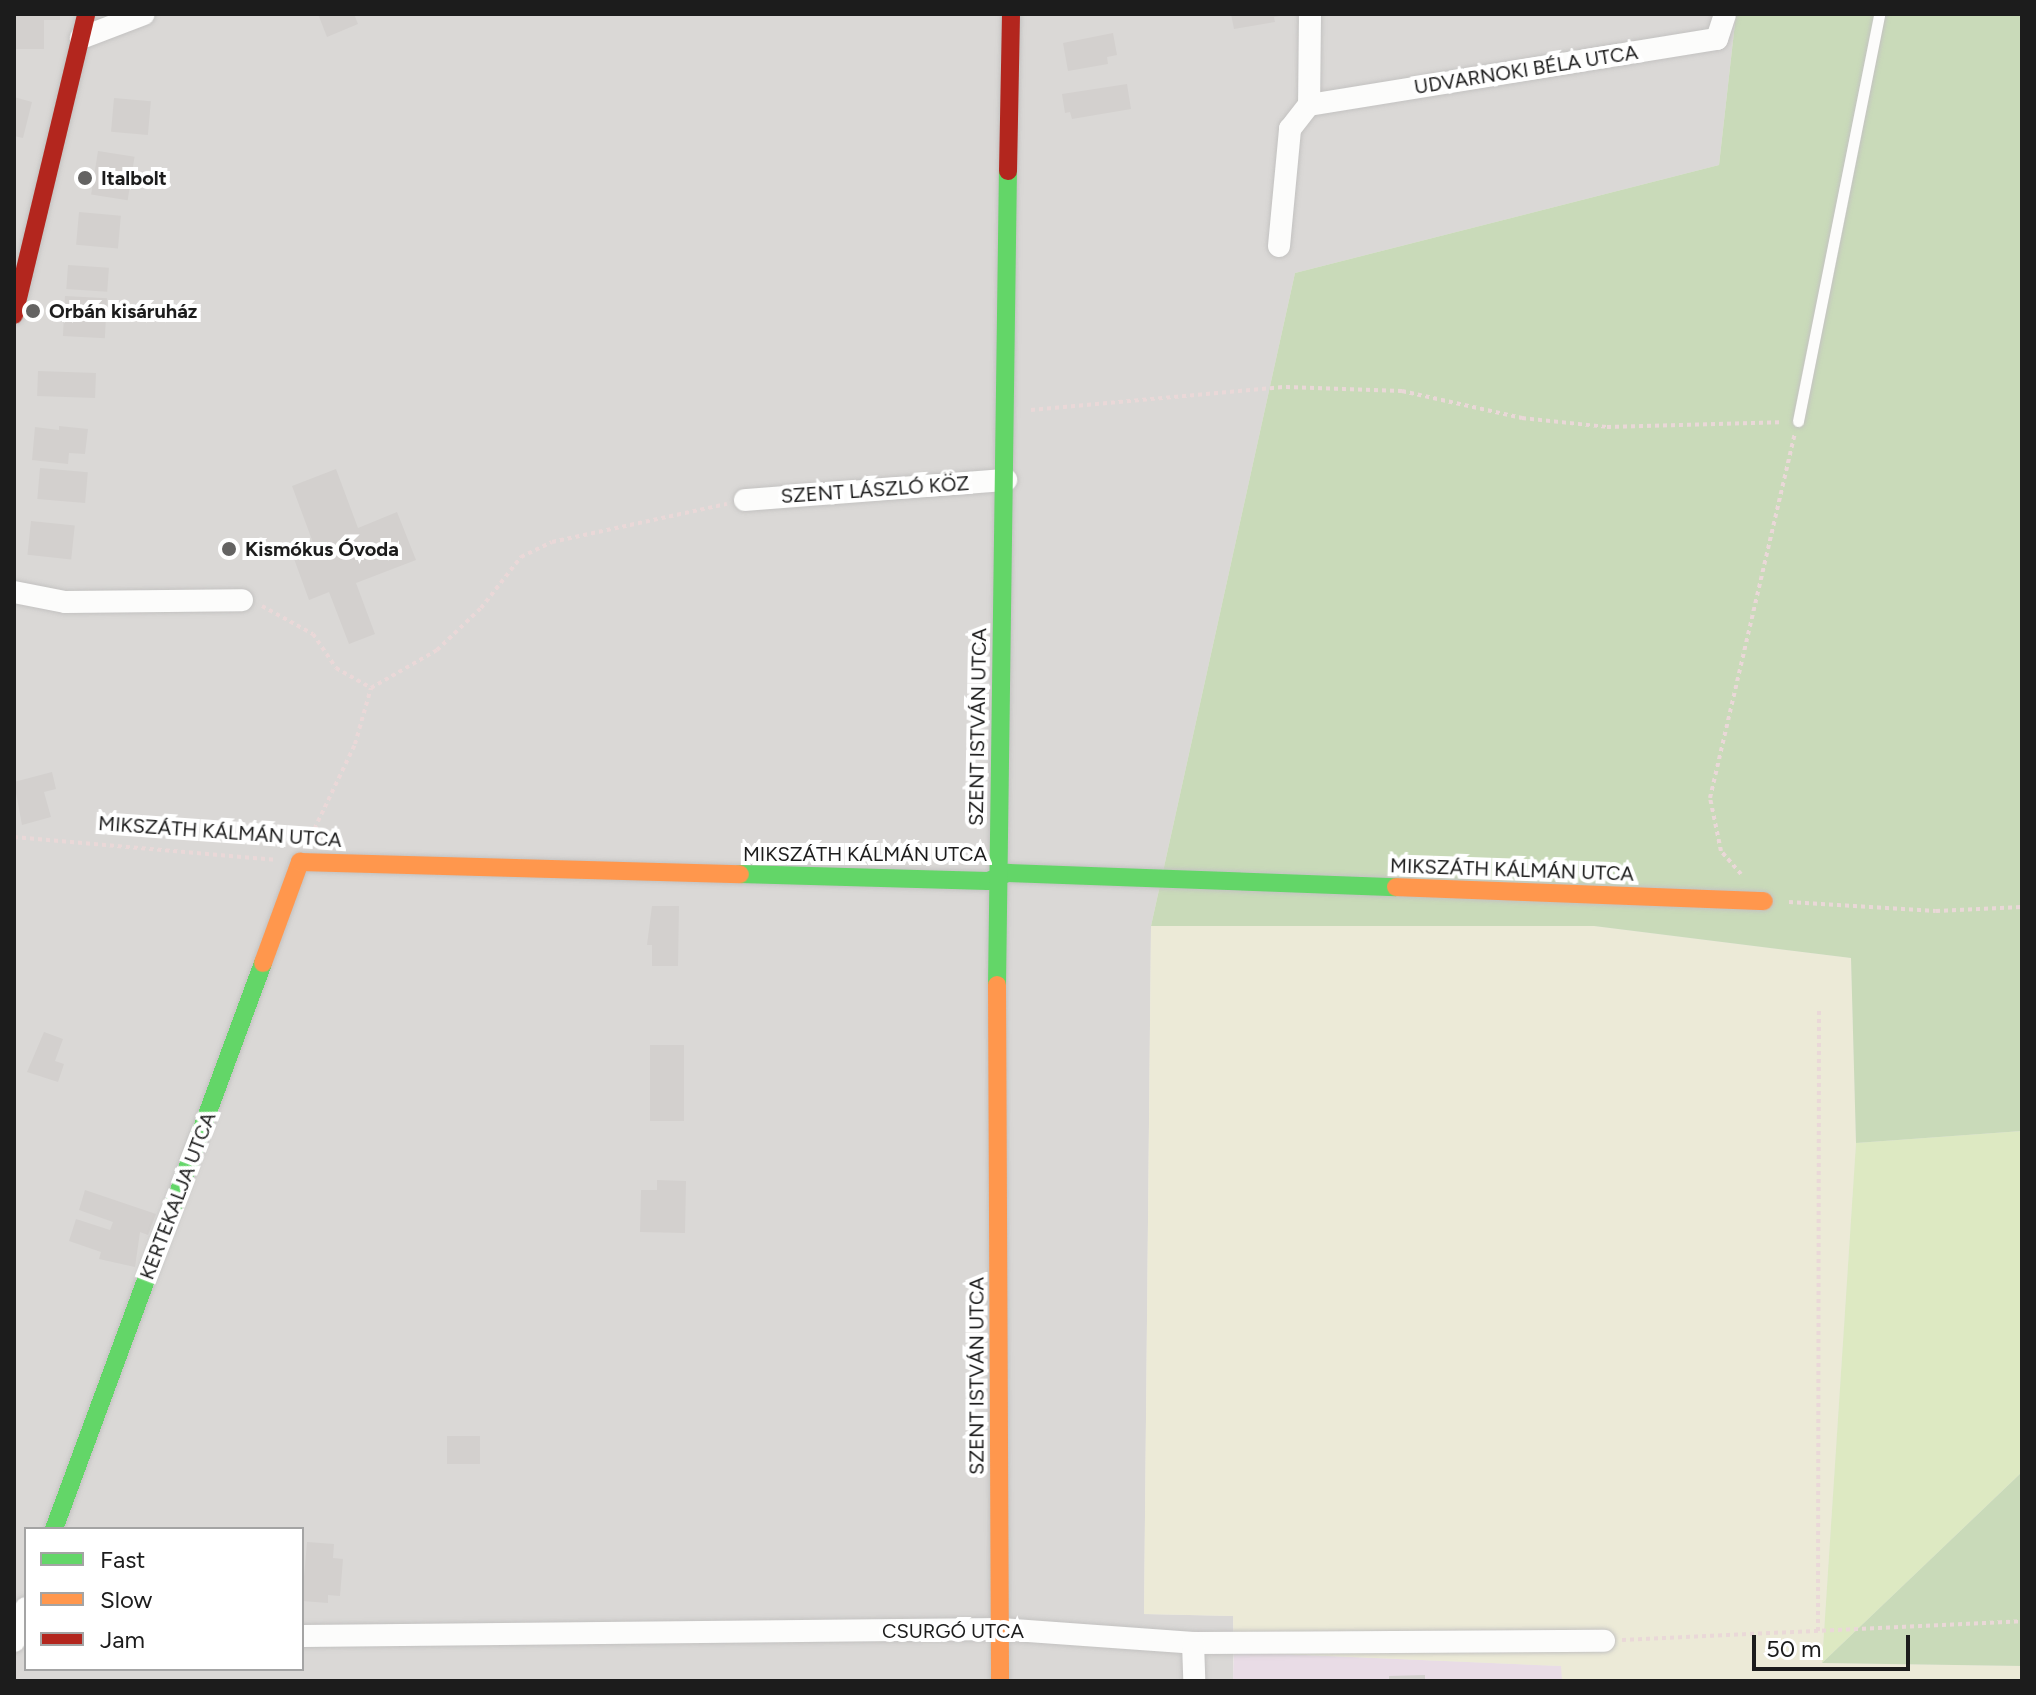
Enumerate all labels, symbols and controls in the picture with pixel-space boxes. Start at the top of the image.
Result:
street label: UDVARNOKI BÉLA UTCA [1412,40,1640,100]
place label: Italbolt [101,166,167,190]
marker: Italbolt [76,169,94,187]
place label: Orbán kisáruház [49,299,197,323]
marker: Orbán kisáruház [24,302,42,320]
street label: SZENT LÁSZLÓ KÖZ [780,471,970,509]
place label: Kismókus Óvoda [245,537,399,561]
marker: Kismókus Óvoda [220,540,238,558]
street label: SZENT ISTVÁN UTCA [964,628,992,826]
street label: MIKSZÁTH KÁLMÁN UTCA [97,812,343,852]
street label: MIKSZÁTH KÁLMÁN UTCA [743,842,987,866]
street label: MIKSZÁTH KÁLMÁN UTCA [1390,854,1634,886]
street label: KERTEKALJA UTCA [135,1109,221,1283]
street label: SZENT ISTVÁN UTCA [965,1277,989,1475]
legend [24,1527,304,1671]
text: Fast [100,1545,145,1574]
text: Slow [100,1585,152,1614]
street label: CSURGÓ UTCA [882,1619,1024,1643]
scale bar [1756,1619,1914,1669]
text: Jam [100,1625,145,1654]
text: 50 m [1766,1634,1822,1663]

